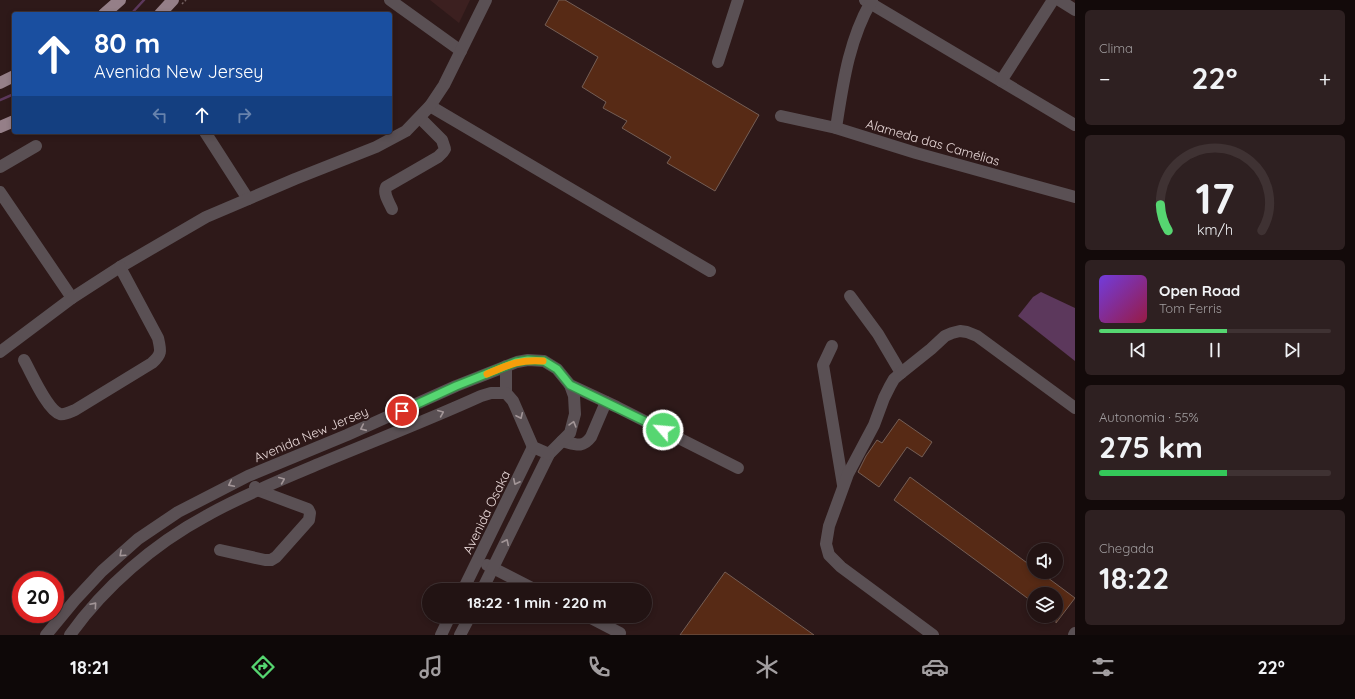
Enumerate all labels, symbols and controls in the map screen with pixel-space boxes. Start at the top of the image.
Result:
text: 80 m [94,25,160,60]
icon: ahead [28,28,80,80]
text: Clima [1099,40,1133,56]
text: 22° [1192,59,1237,97]
text: Avenida New Jersey [94,60,264,83]
text: − [1099,65,1110,93]
text: + [1319,65,1331,93]
icon: left [149,104,171,126]
icon: ahead [191,104,213,126]
icon: right [233,104,255,126]
street label: Alameda das Camélias [864,115,1002,169]
text: 17 [1195,171,1235,223]
text: km/h [1197,220,1233,238]
text: Open Road [1159,281,1240,300]
text: Tom Ferris [1159,300,1222,316]
icon: previous [1127,339,1149,361]
icon: pause [1204,339,1226,361]
icon: next [1281,339,1303,361]
pin [385,394,419,428]
icon: arrive [391,400,413,422]
street label: Avenida New Jersey [251,403,371,465]
position arrow [642,409,684,451]
text: Autonomia · 55% [1099,409,1199,425]
one-way arrow [438,410,445,418]
one-way arrow [515,411,523,419]
one-way arrow [568,420,576,427]
one-way arrow [360,423,368,431]
text: 275 km [1099,428,1203,466]
street label: Avenida Osaka [459,468,513,556]
one-way arrow [279,476,286,484]
one-way arrow [513,478,521,485]
one-way arrow [228,480,235,487]
one-way arrow [501,539,509,547]
text: Chegada [1099,540,1154,556]
map controls [1027,543,1063,623]
button: sound [1027,543,1063,579]
one-way arrow [119,549,126,556]
text: 18:22 [1099,559,1169,597]
speed limit sign: 20 [12,571,64,623]
button: layers [1027,587,1063,623]
text: 18:22 · 1 min · 220 m [467,593,607,612]
one-way arrow [90,602,97,609]
icon: directions [249,653,277,681]
icon: music [417,653,445,681]
icon: phone [585,653,613,681]
icon: climate [753,653,781,681]
icon: car [921,653,949,681]
icon: filters [1089,653,1117,681]
text: 18:21 [70,656,109,679]
text: 22° [1257,656,1285,679]

